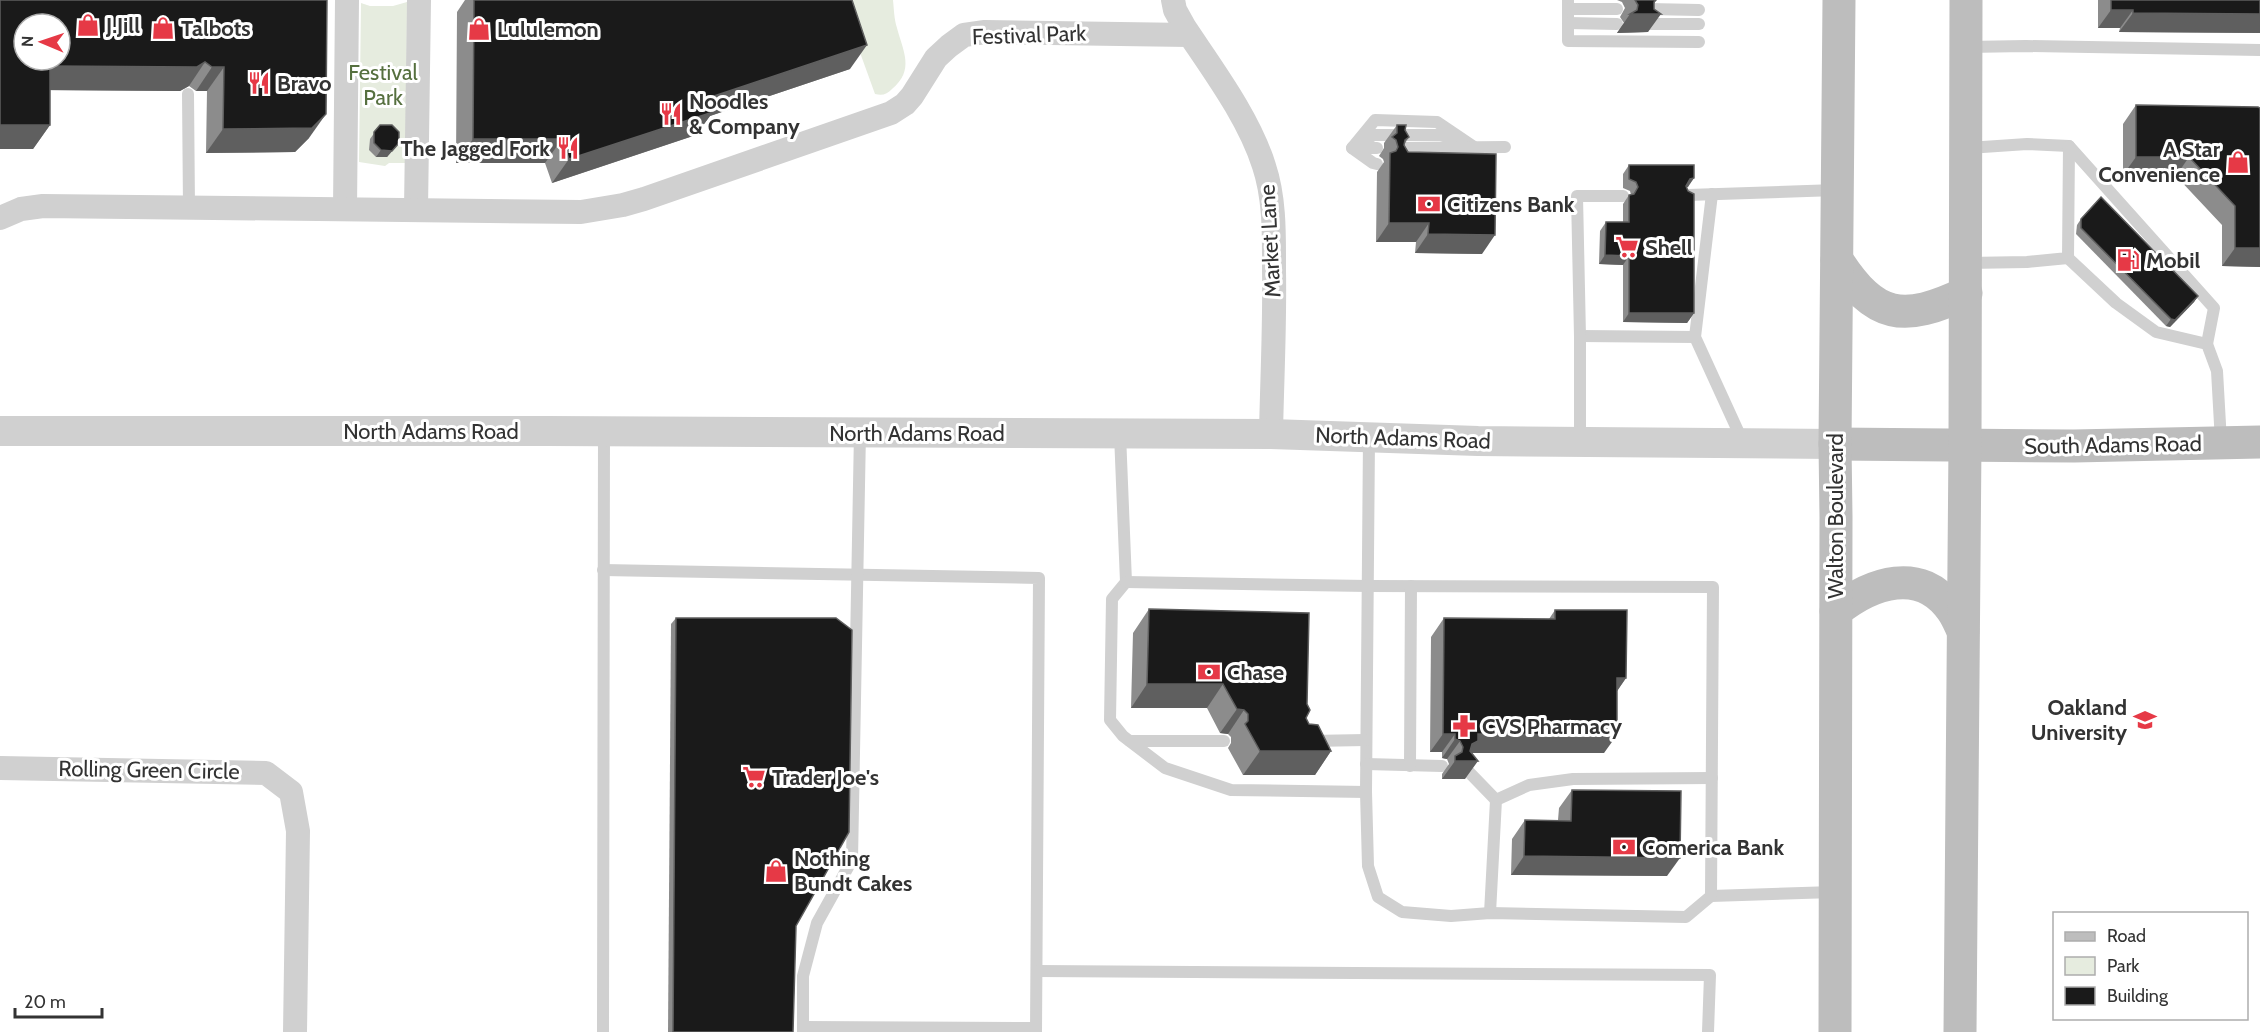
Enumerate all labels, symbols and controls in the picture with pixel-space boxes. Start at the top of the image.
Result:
north arrow [12,12,72,72]
shop icon: J.Jill [75,12,101,38]
place label: J.Jill [105,12,140,39]
shop icon: Talbots [150,15,176,41]
place label: Talbots [181,15,251,42]
shop icon: Lululemon [466,16,492,42]
place label: Lululemon [497,16,599,43]
street label: Festival Park [972,20,1087,50]
text: N [18,36,37,47]
park label: Festival Park [348,59,419,111]
restaurant icon: Bravo [246,70,272,96]
place label: Bravo [277,70,332,97]
place label: Noodles & Company [689,88,800,140]
restaurant icon: Noodles & Company [658,101,684,127]
place label: The Jagged Fork [401,135,550,162]
restaurant icon: The Jagged Fork [555,135,581,161]
place label: A Star Convenience [2098,136,2221,188]
shop icon: A Star Convenience [2225,149,2251,175]
street label: Market Lane [1254,184,1286,298]
bank icon: Citizens Bank [1416,191,1442,217]
place label: Citizens Bank [1447,191,1575,218]
supermarket icon: Shell [1614,234,1640,260]
place label: Shell [1645,234,1693,261]
fuel station icon: Mobil [2115,247,2141,273]
place label: Mobil [2146,247,2200,274]
street label: North Adams Road [343,418,519,445]
street label: North Adams Road [829,420,1005,447]
street label: North Adams Road [1315,421,1491,455]
street label: South Adams Road [2024,430,2202,460]
street label: Walton Boulevard [1822,433,1849,599]
bank icon: Chase [1196,659,1222,685]
place label: Chase [1227,659,1284,686]
place label: Oakland University [2031,694,2127,746]
school or university icon: Oakland University [2132,707,2158,733]
pharmacy icon: CVS Pharmacy [1451,713,1477,739]
place label: CVS Pharmacy [1482,713,1622,740]
street label: Rolling Green Circle [58,755,240,785]
supermarket icon: Trader Joe's [741,764,767,790]
place label: Trader Joe's [772,764,879,791]
bank icon: Comerica Bank [1611,834,1637,860]
place label: Comerica Bank [1642,834,1784,861]
place label: Nothing Bundt Cakes [794,845,912,897]
shop icon: Nothing Bundt Cakes [763,858,789,884]
legend [2053,912,2248,1020]
text: Road [2107,925,2146,947]
text: Park [2107,955,2140,977]
scale bar [15,981,102,1019]
text: Building [2107,985,2169,1007]
text: 20 m [24,991,66,1013]

